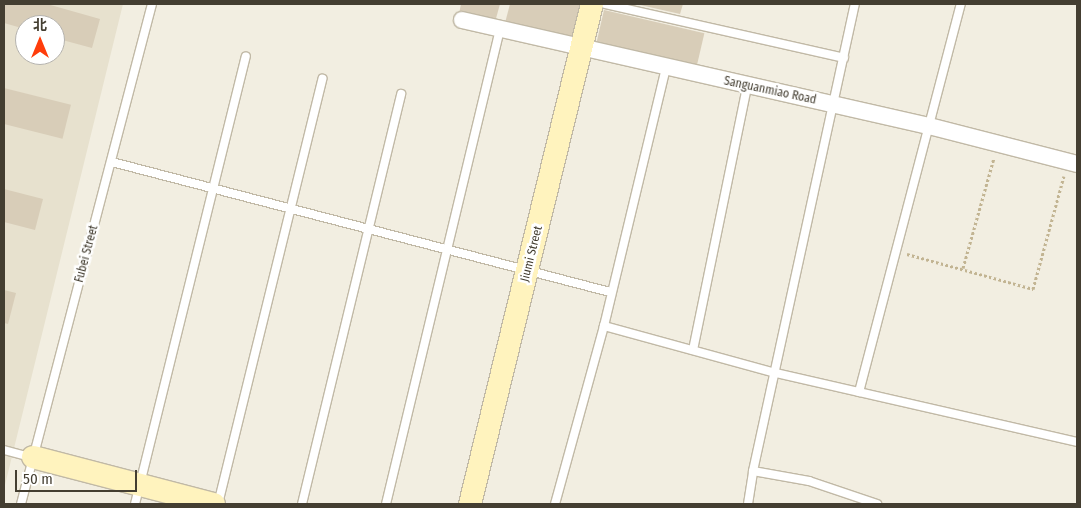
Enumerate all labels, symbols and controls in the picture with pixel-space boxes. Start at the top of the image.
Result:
north arrow [15,15,65,65]
text: 北 [33,17,47,34]
street label: Sanguanmiao Road [722,74,818,108]
street label: Fubei Street [72,224,102,284]
street label: Jiumi Street [518,225,546,283]
scale bar [18,460,140,492]
text: 50 m [23,470,53,488]

